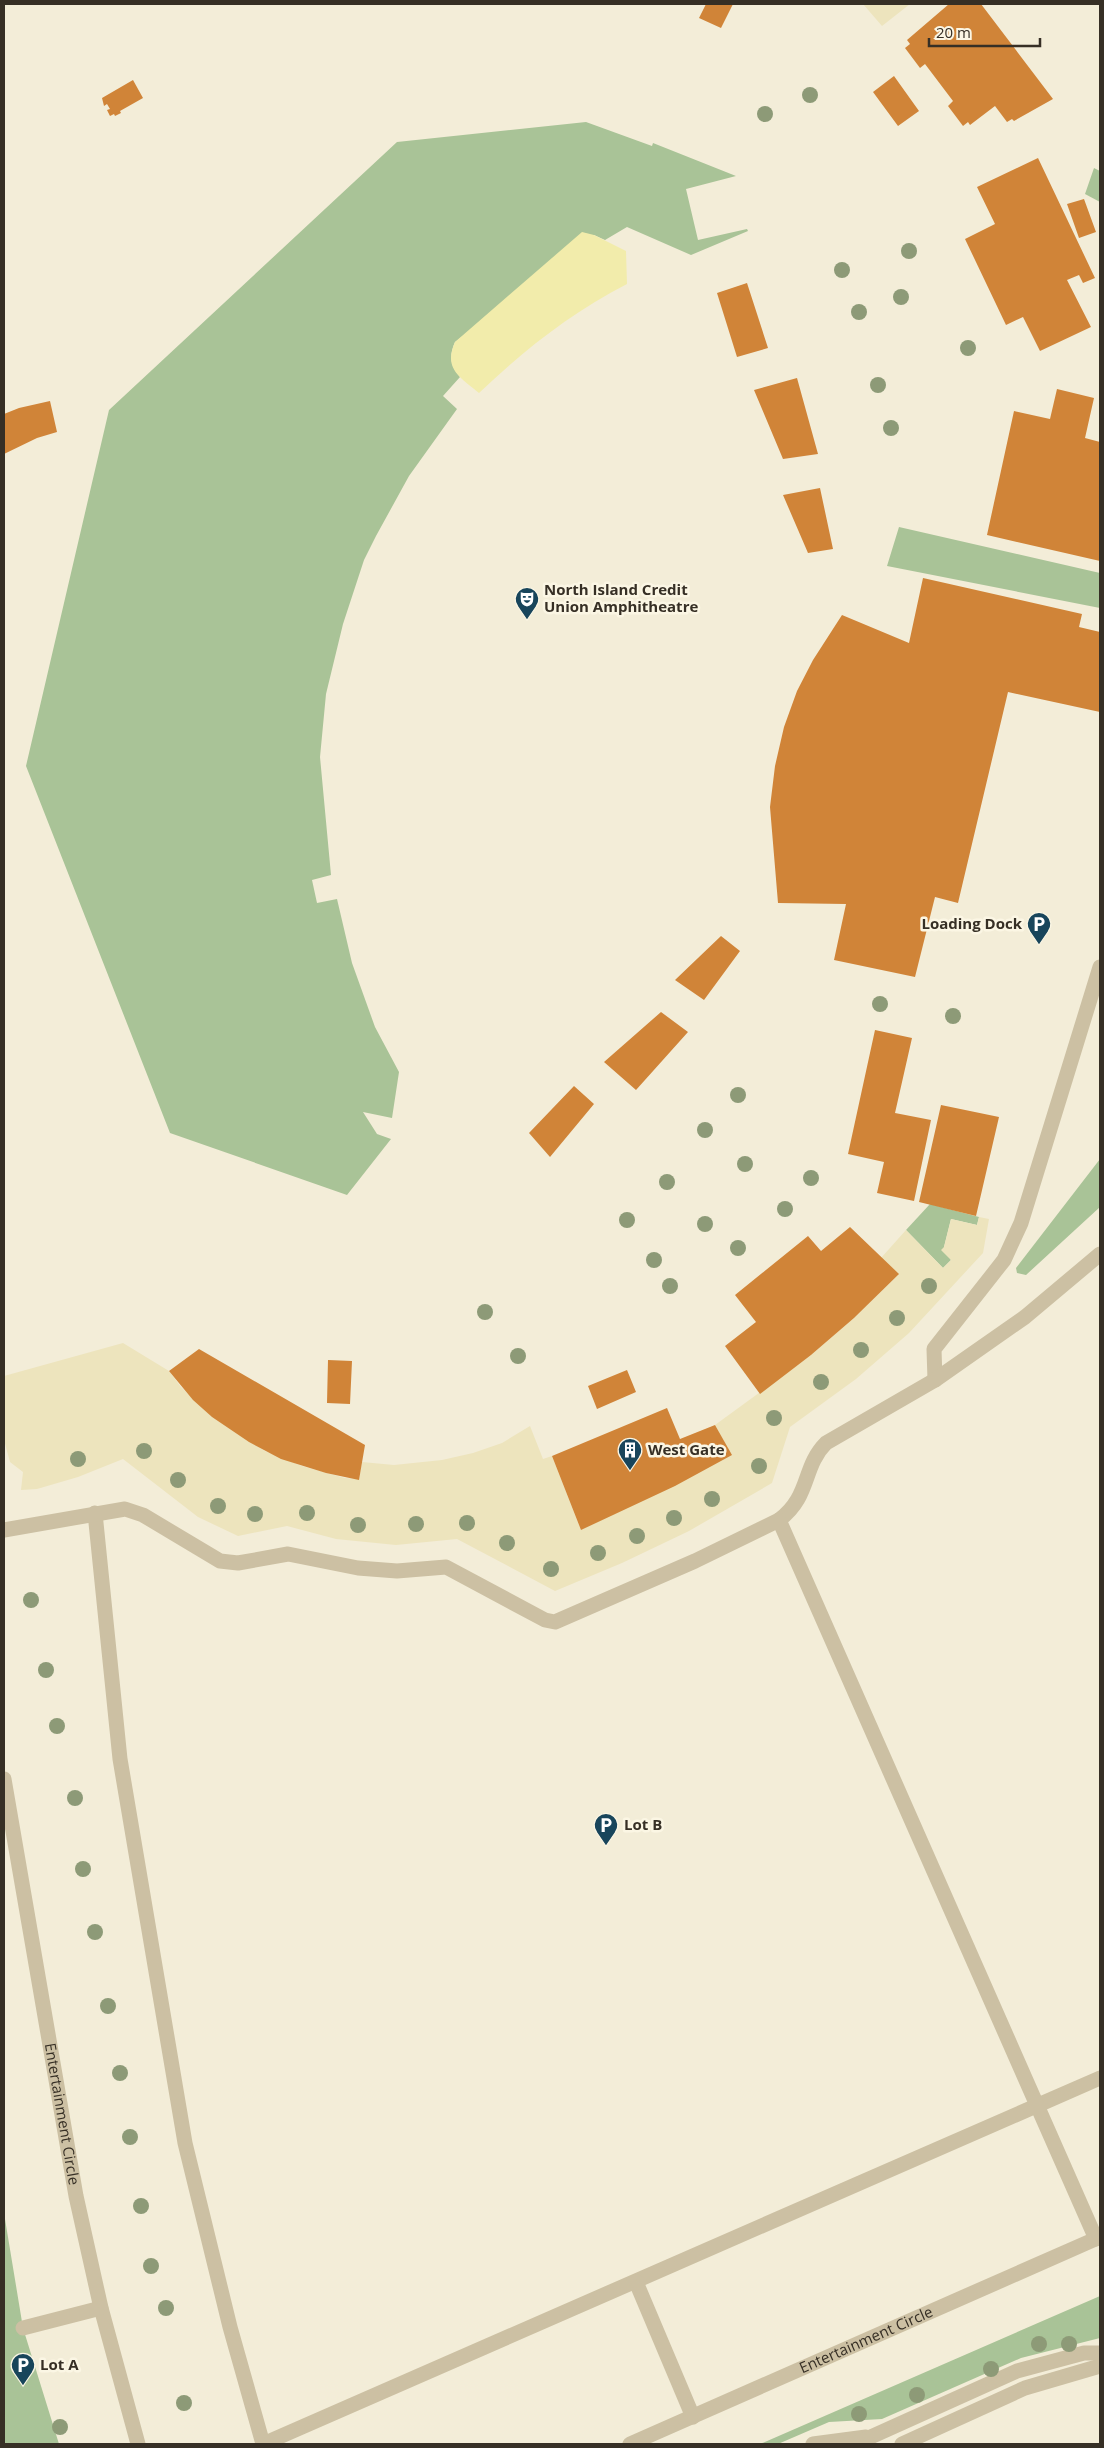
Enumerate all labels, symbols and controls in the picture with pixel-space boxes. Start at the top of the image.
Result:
scale bar [929,15,1040,47]
text: 20 m [936,22,971,42]
place label: North Island Credit Union Amphitheatre [544,579,698,616]
theatre icon: North Island Credit Union Amphitheatre [514,586,540,620]
parking icon: Loading Dock [1026,911,1052,945]
place label: Loading Dock [921,913,1023,933]
building icon: West Gate [617,1437,643,1471]
place label: West Gate [648,1439,725,1459]
parking icon: Lot B [593,1812,619,1846]
place label: Lot B [624,1814,662,1834]
street label: Entertainment Circle [41,2041,85,2186]
street label: Entertainment Circle [796,2301,936,2377]
parking icon: Lot A [10,2352,36,2386]
place label: Lot A [40,2354,79,2374]

